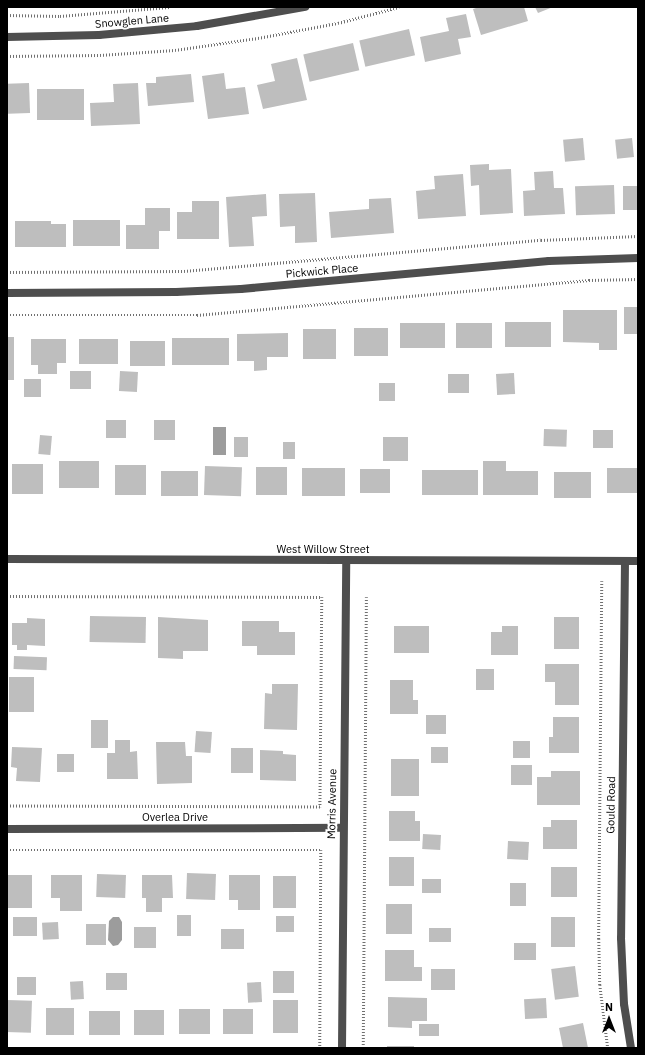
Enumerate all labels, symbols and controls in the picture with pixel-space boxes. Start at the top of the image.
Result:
street label: Snowglen Lane [94,11,170,31]
street label: Pickwick Place [285,261,359,281]
street label: West Willow Street [276,542,370,556]
street label: Morris Avenue [325,769,339,839]
street label: Gould Road [604,776,618,834]
street label: Overlea Drive [142,810,208,824]
north arrow [589,999,629,1039]
text: N [605,1000,613,1014]

